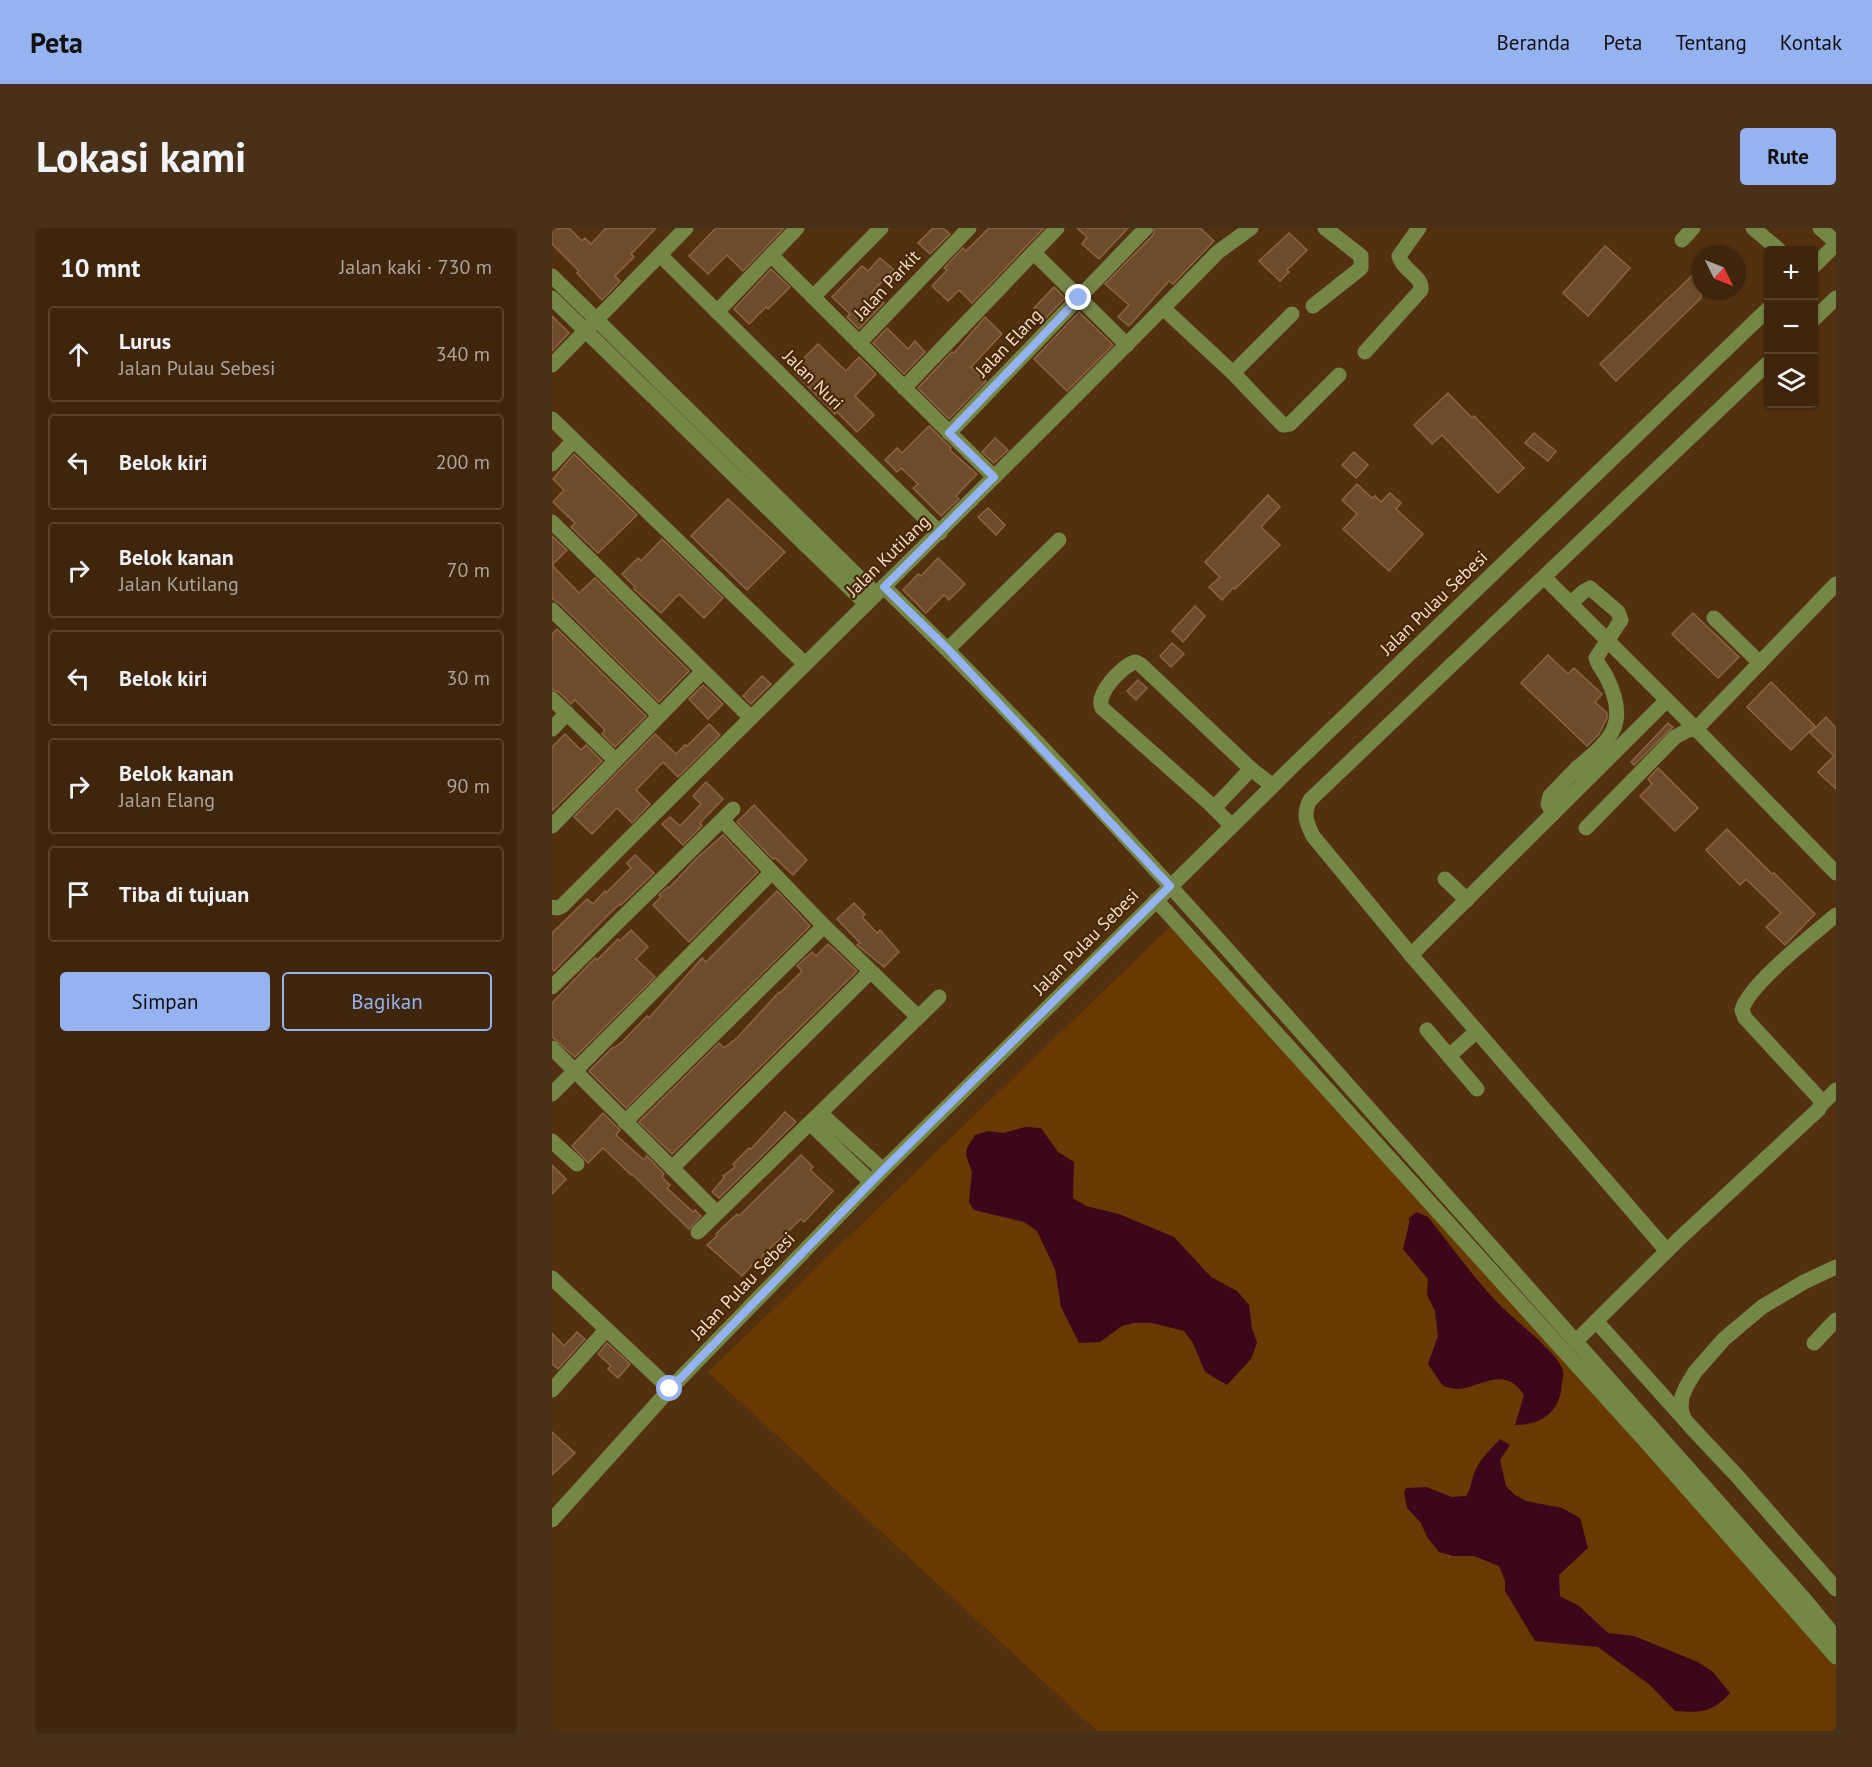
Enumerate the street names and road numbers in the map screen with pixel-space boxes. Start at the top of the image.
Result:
street label: Jalan Parkit [848,245,925,325]
street label: Jalan Elang [970,304,1047,382]
street label: Jalan Nuri [778,344,848,415]
street label: Jalan Kutilang [840,510,934,602]
street label: Jalan Pulau Sebesi [1374,545,1492,661]
street label: Jalan Pulau Sebesi [1027,884,1144,1000]
street label: Jalan Pulau Sebesi [685,1227,800,1345]

